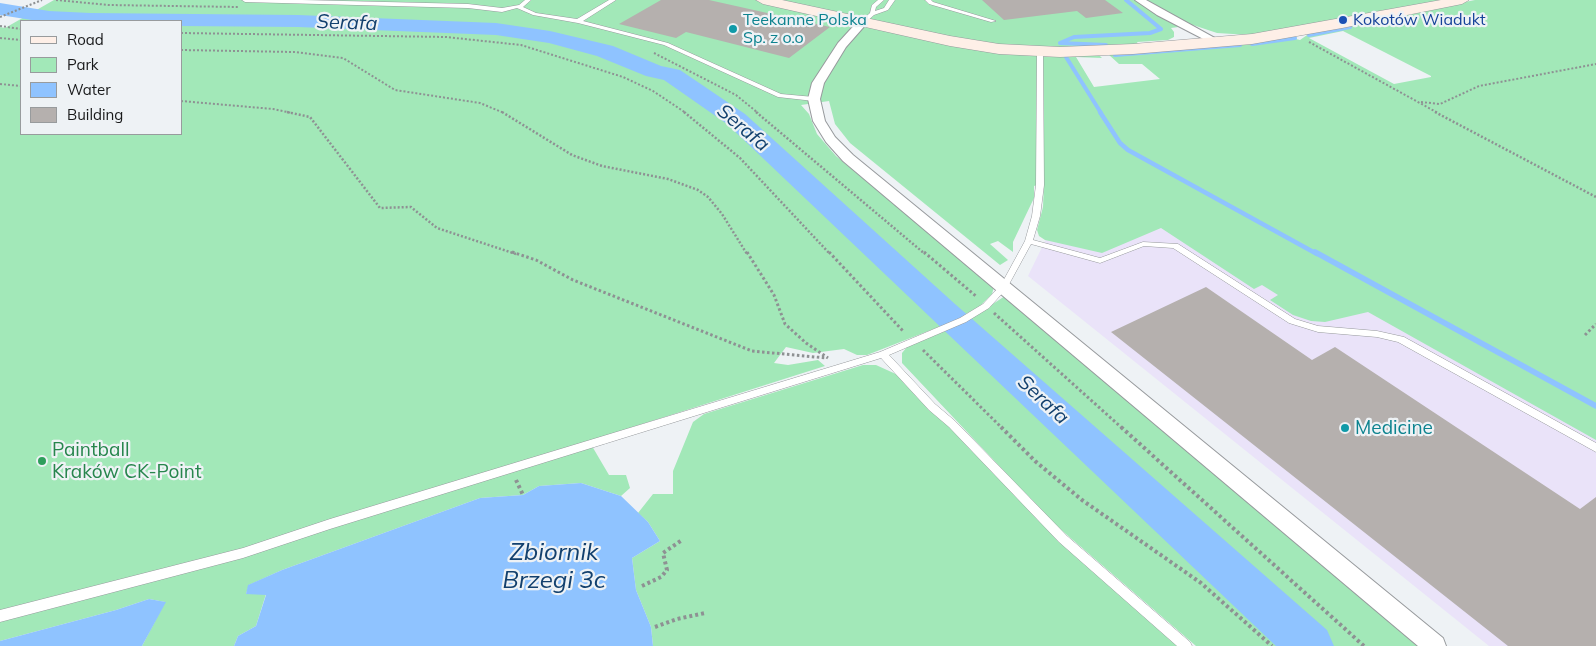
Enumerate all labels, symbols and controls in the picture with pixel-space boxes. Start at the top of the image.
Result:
water label: Serafa [316,10,378,36]
place label: Teekanne Polska Sp. z o.o [743,10,867,48]
place label: Kokotów Wiadukt [1353,10,1485,30]
marker: Kokotów Wiadukt [1337,14,1349,26]
legend [20,20,182,135]
marker: Teekanne Polska Sp. z o.o [727,23,739,35]
text: Road [67,30,104,49]
text: Park [67,55,99,74]
text: Water [67,80,111,99]
water label: Serafa [712,99,774,157]
text: Building [67,105,123,124]
water label: Serafa [1012,370,1074,430]
place label: Medicine [1355,417,1433,439]
marker: Medicine [1339,422,1351,434]
place label: Paintball Kraków CK-Point [52,439,202,483]
marker: Paintball Kraków CK-Point [36,455,48,467]
water label: Zbiornik Brzegi 3c [502,539,606,595]

